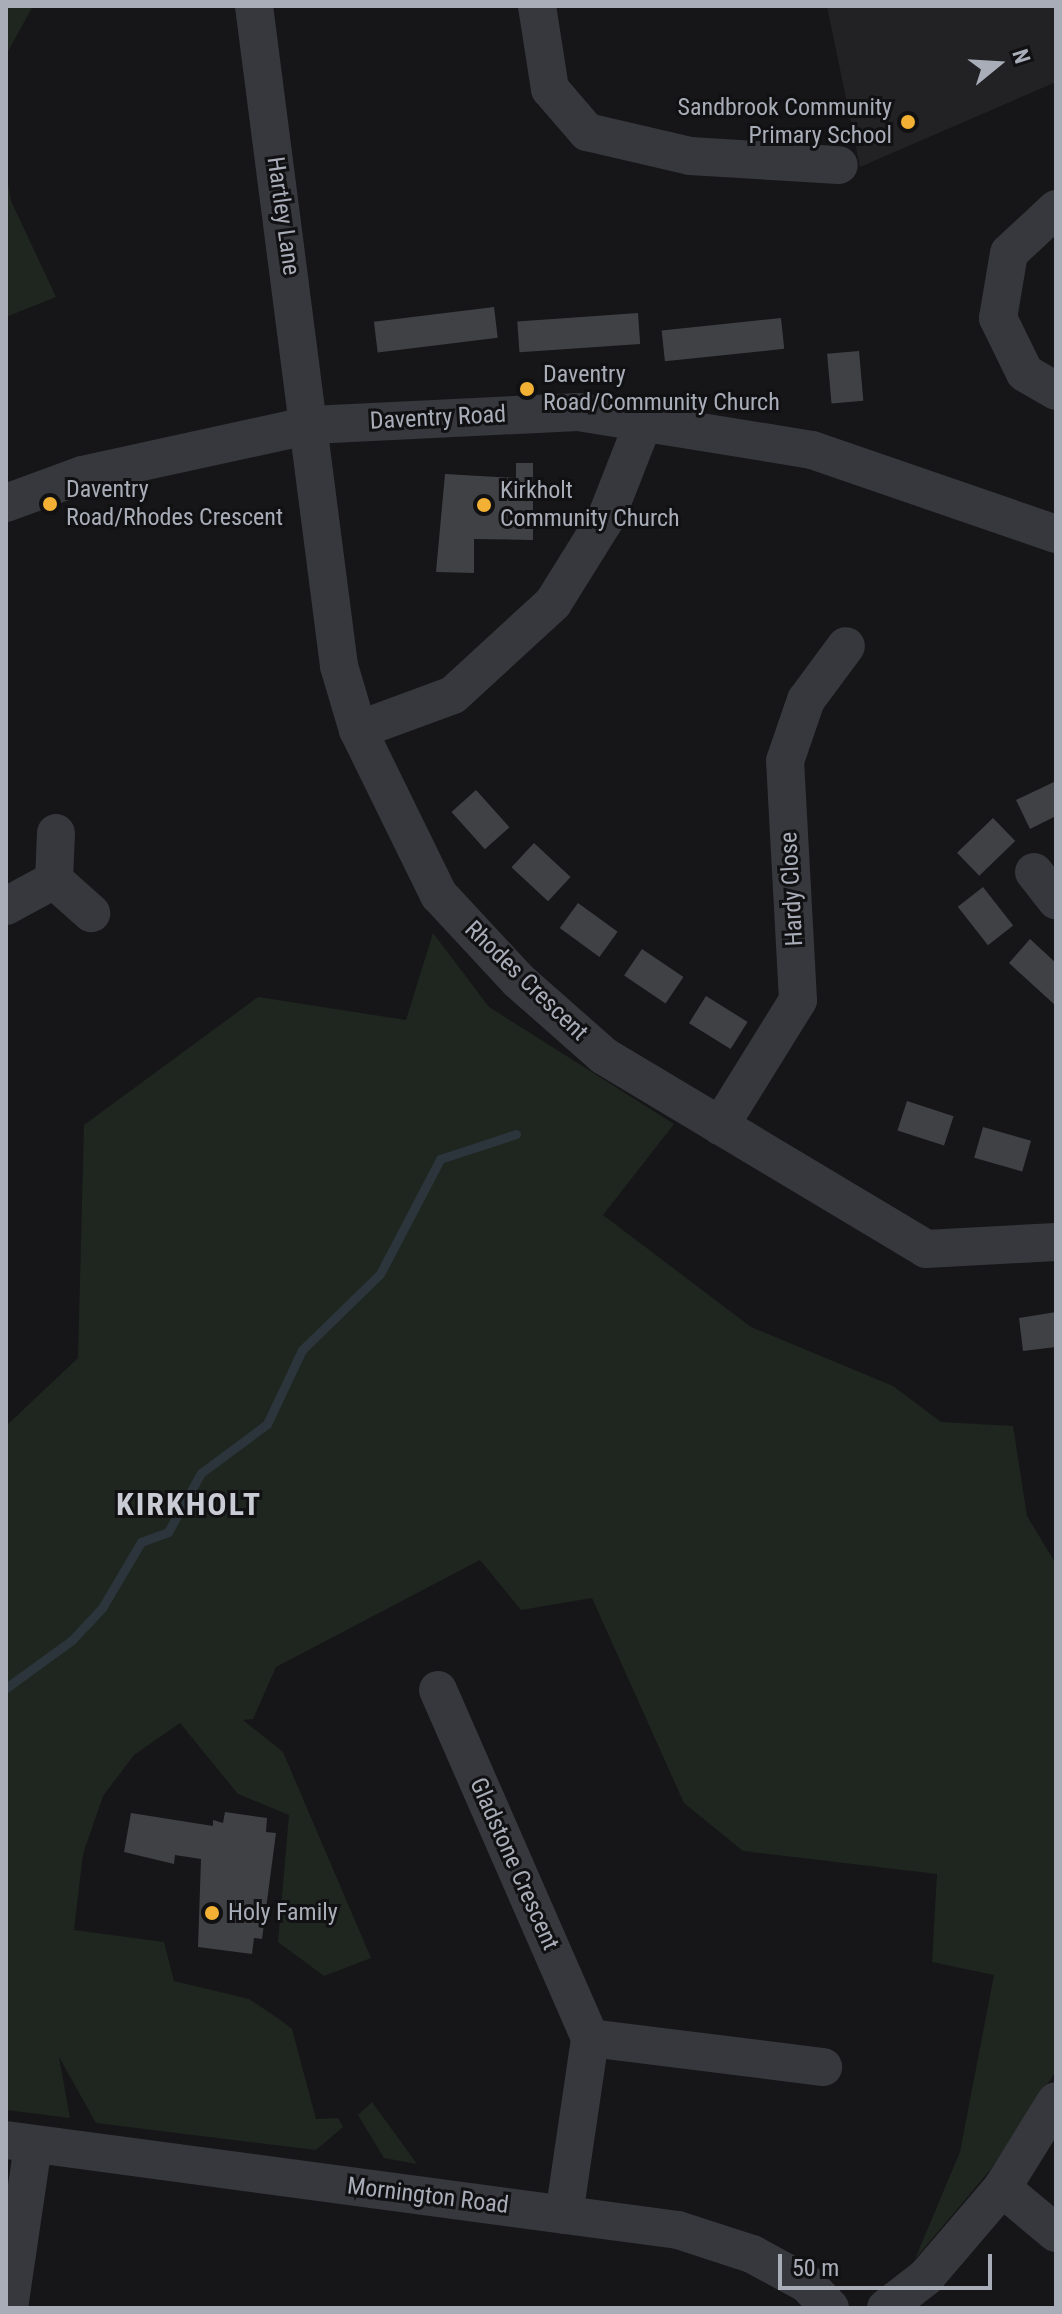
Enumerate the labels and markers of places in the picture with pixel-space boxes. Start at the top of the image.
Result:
place label: Sandbrook Community Primary School [678,94,892,150]
marker: Sandbrook Community Primary School [899,113,917,131]
place label: Daventry Road/Community Church [543,361,780,417]
marker: Daventry Road/Community Church [518,380,536,398]
place label: Daventry Road/Rhodes Crescent [66,476,283,532]
place label: Kirkholt Community Church [500,477,680,533]
marker: Daventry Road/Rhodes Crescent [41,495,59,513]
marker: Kirkholt Community Church [475,496,493,514]
place label: Holy Family [228,1899,338,1927]
marker: Holy Family [203,1904,221,1922]

